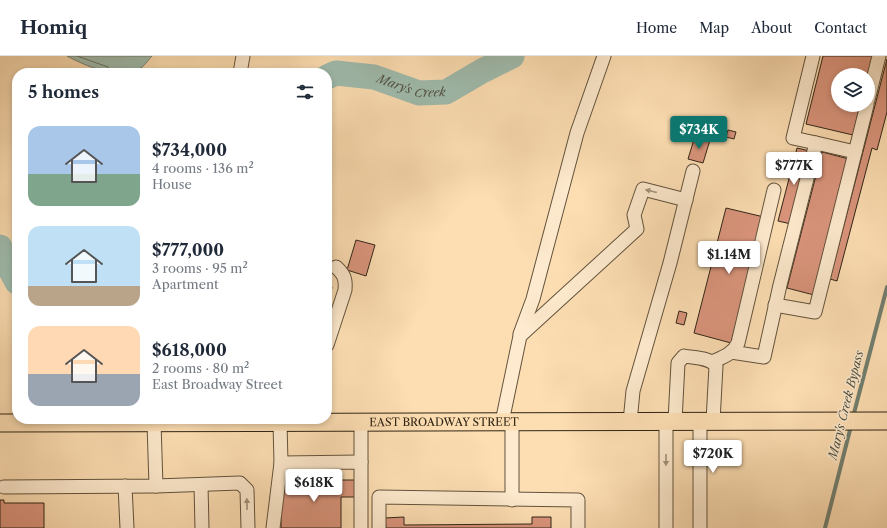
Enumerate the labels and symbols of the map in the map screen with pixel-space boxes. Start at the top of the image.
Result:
water label: Mary's Creek [373,70,447,102]
pin: $734K [671,116,727,150]
pin: $777K [766,152,822,186]
one-way arrow [645,188,658,194]
pin: $1.14M [696,241,762,275]
water label: Mary's Creek Bypass [824,348,867,463]
street label: EAST BROADWAY STREET [369,415,520,429]
pin: $720K [685,440,741,474]
one-way arrow [663,454,669,467]
pin: $618K [286,469,342,503]
one-way arrow [244,498,251,510]

